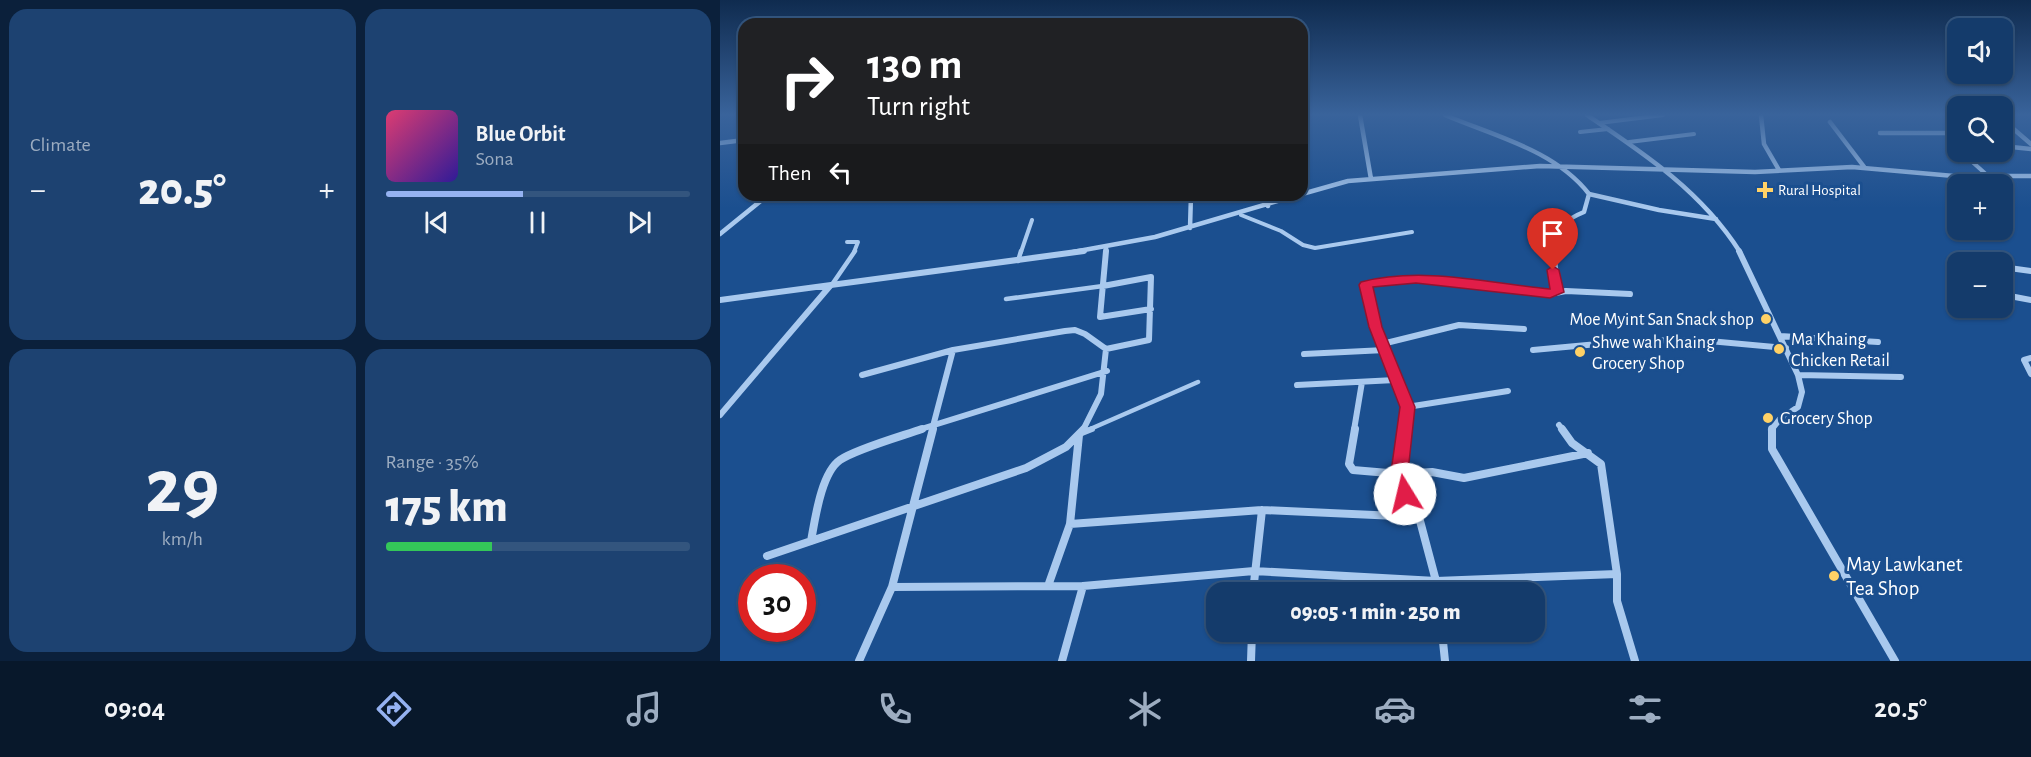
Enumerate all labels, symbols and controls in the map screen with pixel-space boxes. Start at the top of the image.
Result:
map controls [1947,18,2013,318]
button: sound [1947,18,2013,84]
icon: right [768,42,846,120]
text: 130 m [867,44,962,86]
text: Turn right [867,93,970,120]
button: search [1947,96,2013,162]
text: Blue Orbit [476,123,565,145]
text: Climate [30,135,91,155]
text: Sona [476,149,514,169]
icon: left [824,156,857,189]
text: Then [768,162,812,184]
text: 20.5° [138,168,226,213]
text: − [30,174,46,207]
text: + [319,174,334,207]
button: + [1947,174,2013,240]
marker: Rural Hospital [1756,181,1774,199]
place label: Rural Hospital [1778,183,1861,198]
icon: previous [420,206,453,239]
icon: pause [521,206,554,239]
icon: next [623,206,656,239]
pin [1527,208,1578,270]
icon: arrive [1536,217,1569,250]
button: − [1947,252,2013,318]
place label: Moe Myint San Snack shop [1570,311,1754,329]
marker: Moe Myint San Snack shop [1759,312,1773,326]
place label: Ma Khaing Chicken Retail [1791,331,1890,370]
place label: Shwe wah Khaing Grocery Shop [1592,334,1715,373]
marker: Ma Khaing Chicken Retail [1772,342,1786,356]
marker: Shwe wah Khaing Grocery Shop [1573,345,1587,359]
place label: Grocery Shop [1780,410,1873,428]
marker: Grocery Shop [1761,411,1775,425]
text: 29 [145,449,219,527]
text: Range · 35% [386,452,479,472]
position arrow [1373,462,1437,526]
text: 175 km [386,485,508,530]
text: km/h [162,529,203,549]
place label: May Lawkanet Tea Shop [1846,554,1963,599]
speed limit sign: 30 [738,564,816,642]
marker: May Lawkanet Tea Shop [1827,569,1841,583]
text: 09:05 · 1 min · 250 m [1290,601,1461,623]
icon: directions [373,688,415,730]
icon: music [623,688,665,730]
icon: phone [874,688,916,730]
icon: climate [1124,688,1166,730]
icon: car [1374,688,1416,730]
icon: filters [1624,688,1666,730]
text: 09:04 [104,695,165,722]
text: 20.5° [1874,695,1927,722]

